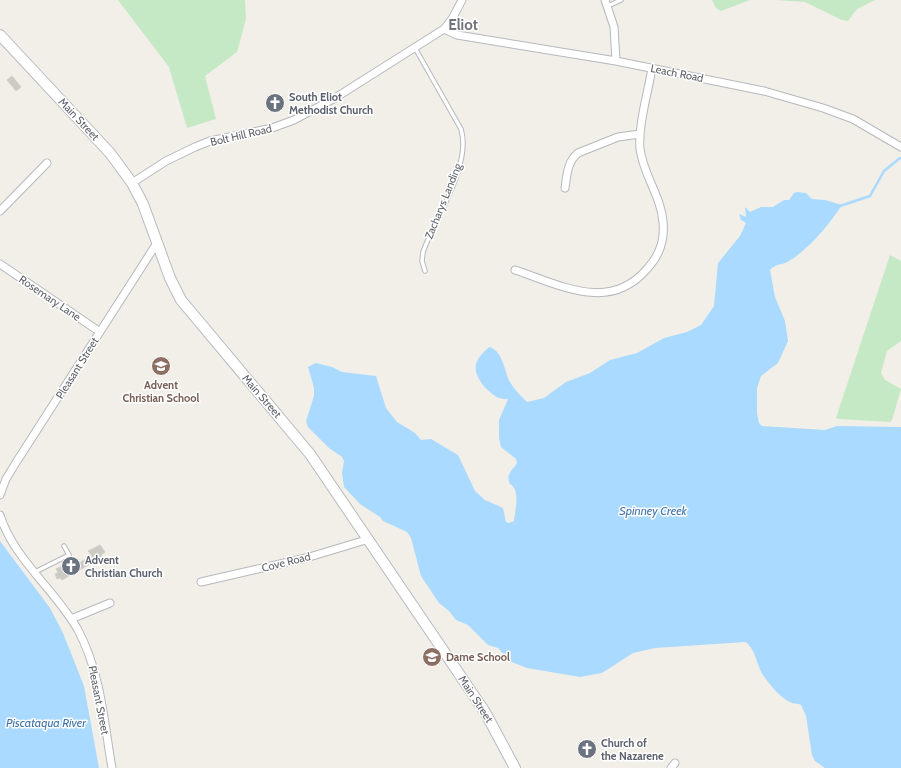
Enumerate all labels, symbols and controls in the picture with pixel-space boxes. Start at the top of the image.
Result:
district label: Eliot [448,16,478,34]
street label: Leach Road [649,61,705,85]
place label: South Eliot Methodist Church [289,90,373,117]
church icon: South Eliot Methodist Church [264,92,286,114]
street label: Main Street [56,95,103,144]
street label: Bolt Hill Road [209,121,273,149]
street label: Zacharys Landing [421,161,465,241]
street label: Rosemary Lane [16,272,84,324]
street label: Pleasant Street [53,334,102,401]
school or university icon: Advent Christian School [150,355,172,377]
street label: Main Street [239,371,285,421]
place label: Advent Christian School [122,378,200,405]
water label: Spinney Creek [619,503,688,518]
street label: Cove Road [260,549,312,575]
place label: Advent Christian Church [85,553,163,580]
church icon: Advent Christian Church [60,555,82,577]
school or university icon: Dame School [421,646,443,668]
place label: Dame School [446,650,510,664]
street label: Pleasant Street [85,664,113,736]
street label: Main Street [456,673,497,725]
water label: Piscataqua River [6,715,87,730]
place label: Church of the Nazarene [601,736,664,763]
church icon: Church of the Nazarene [576,738,598,760]

